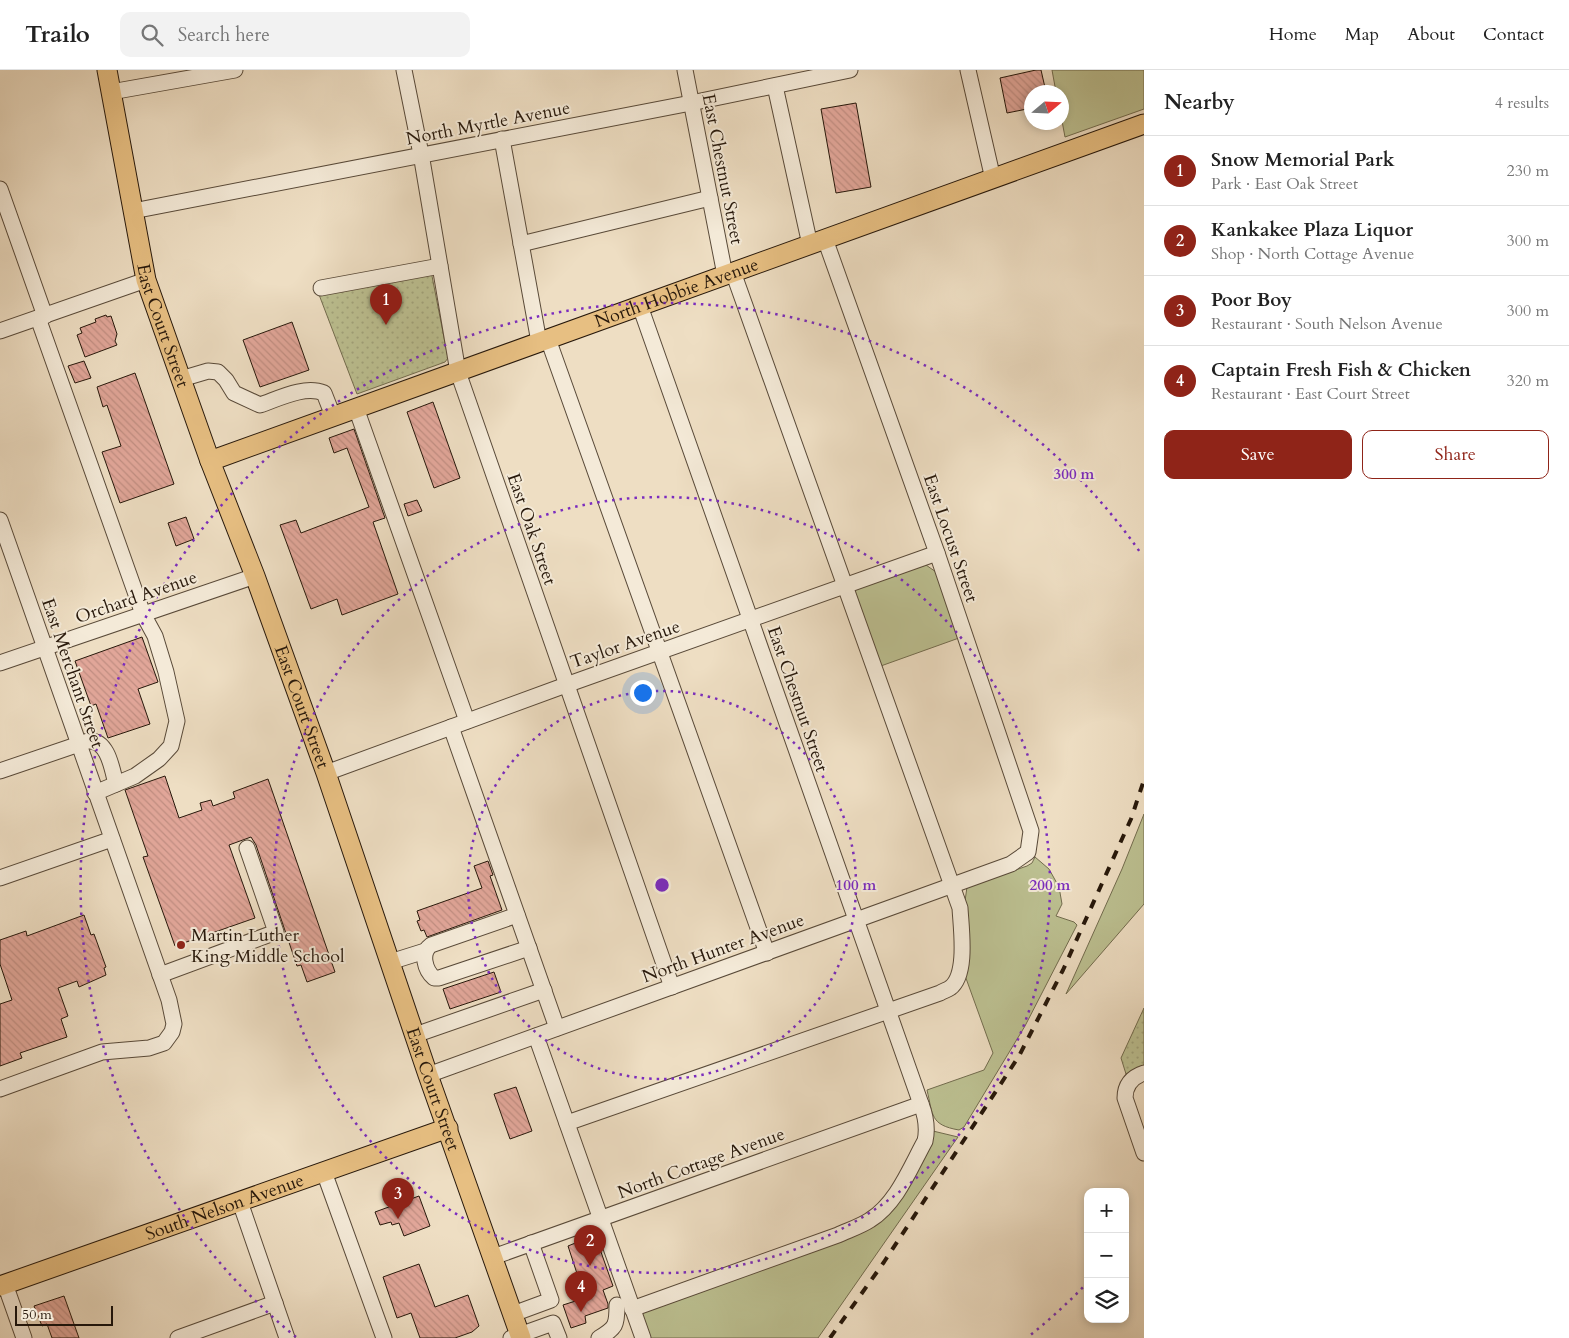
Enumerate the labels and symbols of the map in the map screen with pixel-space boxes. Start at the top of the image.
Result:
north arrow [1024,85,1069,130]
street label: East Chestnut Street [696,92,749,247]
street label: North Myrtle Avenue [404,95,572,152]
street label: North Hobbie Avenue [591,252,762,334]
street label: East Court Street [130,262,195,391]
pin: 1 [370,284,402,325]
text: 300 m [1054,464,1095,484]
street label: East Oak Street [501,470,562,589]
street label: East Locust Street [917,471,984,606]
street label: Orchard Avenue [72,565,200,630]
street label: East Merchant Street [35,595,110,752]
street label: Taylor Avenue [567,614,683,675]
street label: East Chestnut Street [761,623,834,776]
street label: East Court Street [268,642,335,772]
your location [630,680,656,706]
text: 100 m [836,875,877,895]
text: 200 m [1030,875,1071,895]
centre of rings [653,876,671,894]
street label: North Hunter Avenue [639,908,808,989]
place label: Martin Luther King Middle School [191,923,345,969]
marker: Martin Luther King Middle School [175,939,187,951]
street label: East Court Street [400,1024,466,1155]
street label: North Cottage Avenue [614,1122,788,1205]
street label: South Nelson Avenue [142,1168,307,1247]
pin: 3 [382,1178,414,1219]
pin: 2 [574,1225,606,1266]
pin: 4 [565,1271,597,1312]
scale bar [15,1303,112,1326]

